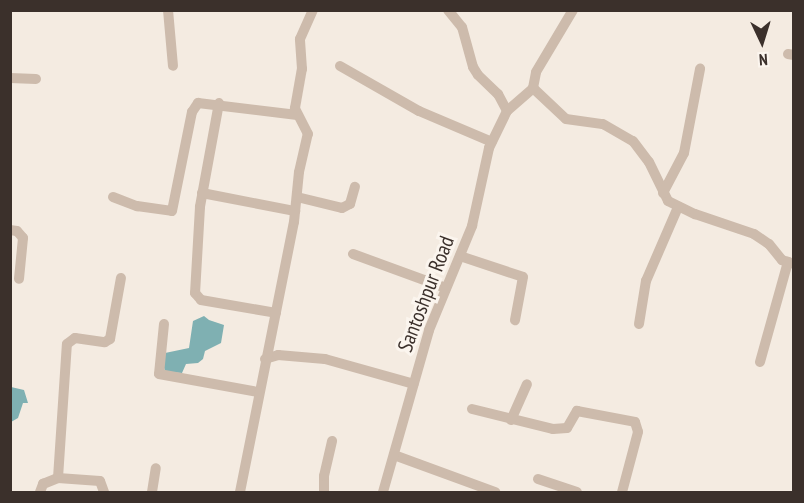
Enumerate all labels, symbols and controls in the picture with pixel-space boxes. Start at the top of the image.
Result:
north arrow [732,12,792,72]
text: N [758,50,768,70]
street label: Santoshpur Road [392,233,460,355]

